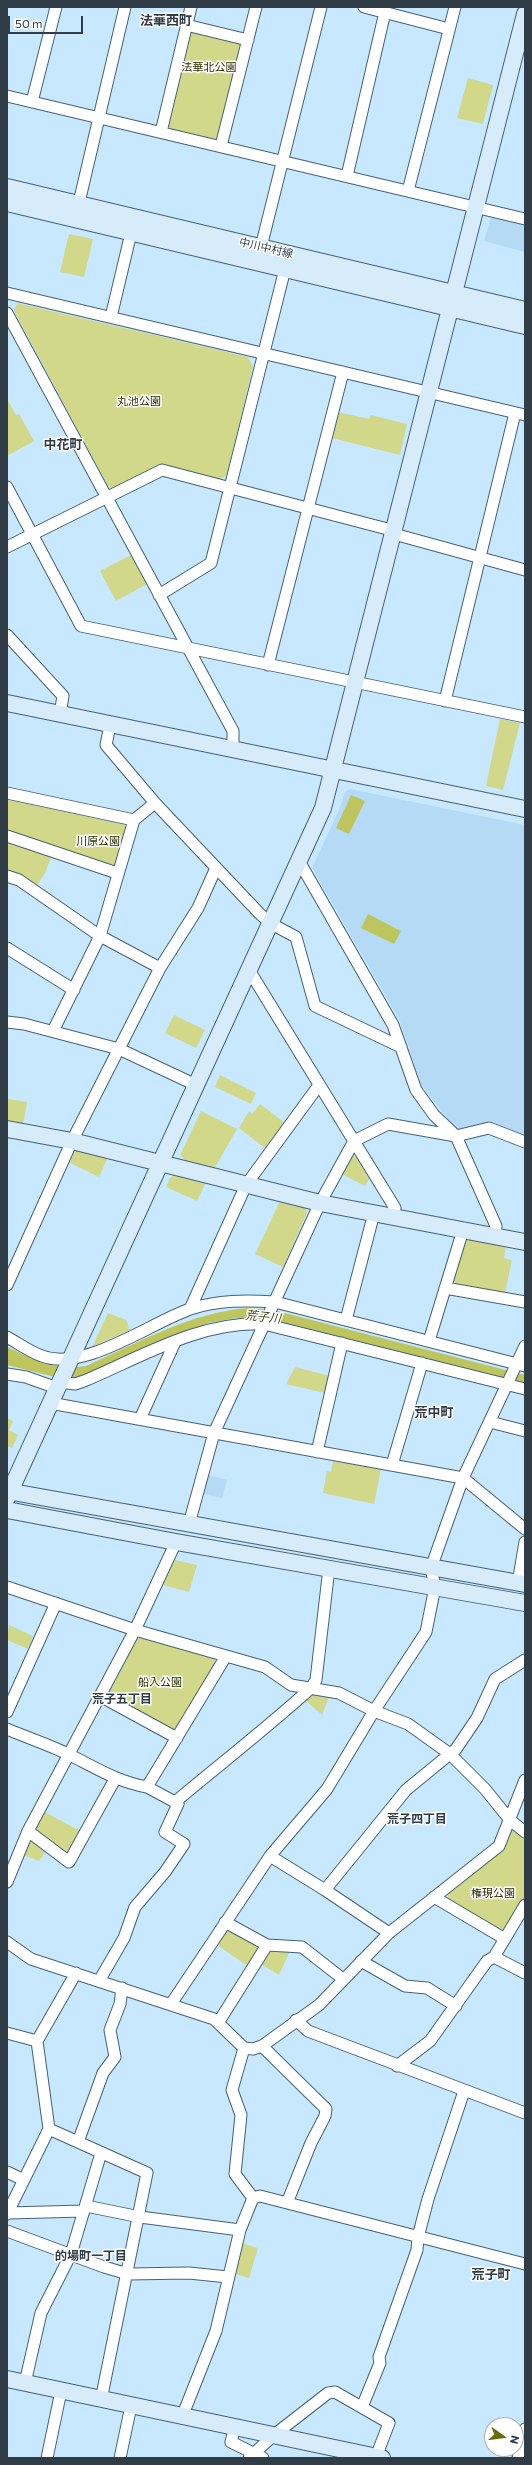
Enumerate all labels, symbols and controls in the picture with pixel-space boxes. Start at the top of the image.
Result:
scale bar [10,8,85,34]
district label: 法華西町 [140,13,192,29]
text: 50 m [15,16,43,30]
park label: 法華北公園 [182,60,236,74]
street label: 中川中村線 [238,235,294,261]
park label: 丸池公園 [117,394,161,408]
district label: 中花町 [44,437,82,453]
park label: 川原公園 [76,834,120,848]
water label: 荒子川 [244,1308,282,1326]
district label: 荒中町 [415,1405,453,1421]
park label: 船入公園 [138,1675,182,1689]
district label: 荒子五丁目 [92,1692,152,1706]
district label: 荒子四丁目 [387,1812,447,1826]
park label: 権現公園 [471,1886,515,1900]
district label: 的場町一丁目 [55,2249,127,2263]
district label: 荒子町 [472,2267,510,2283]
north arrow [484,2417,524,2457]
text: N [508,2434,522,2445]

